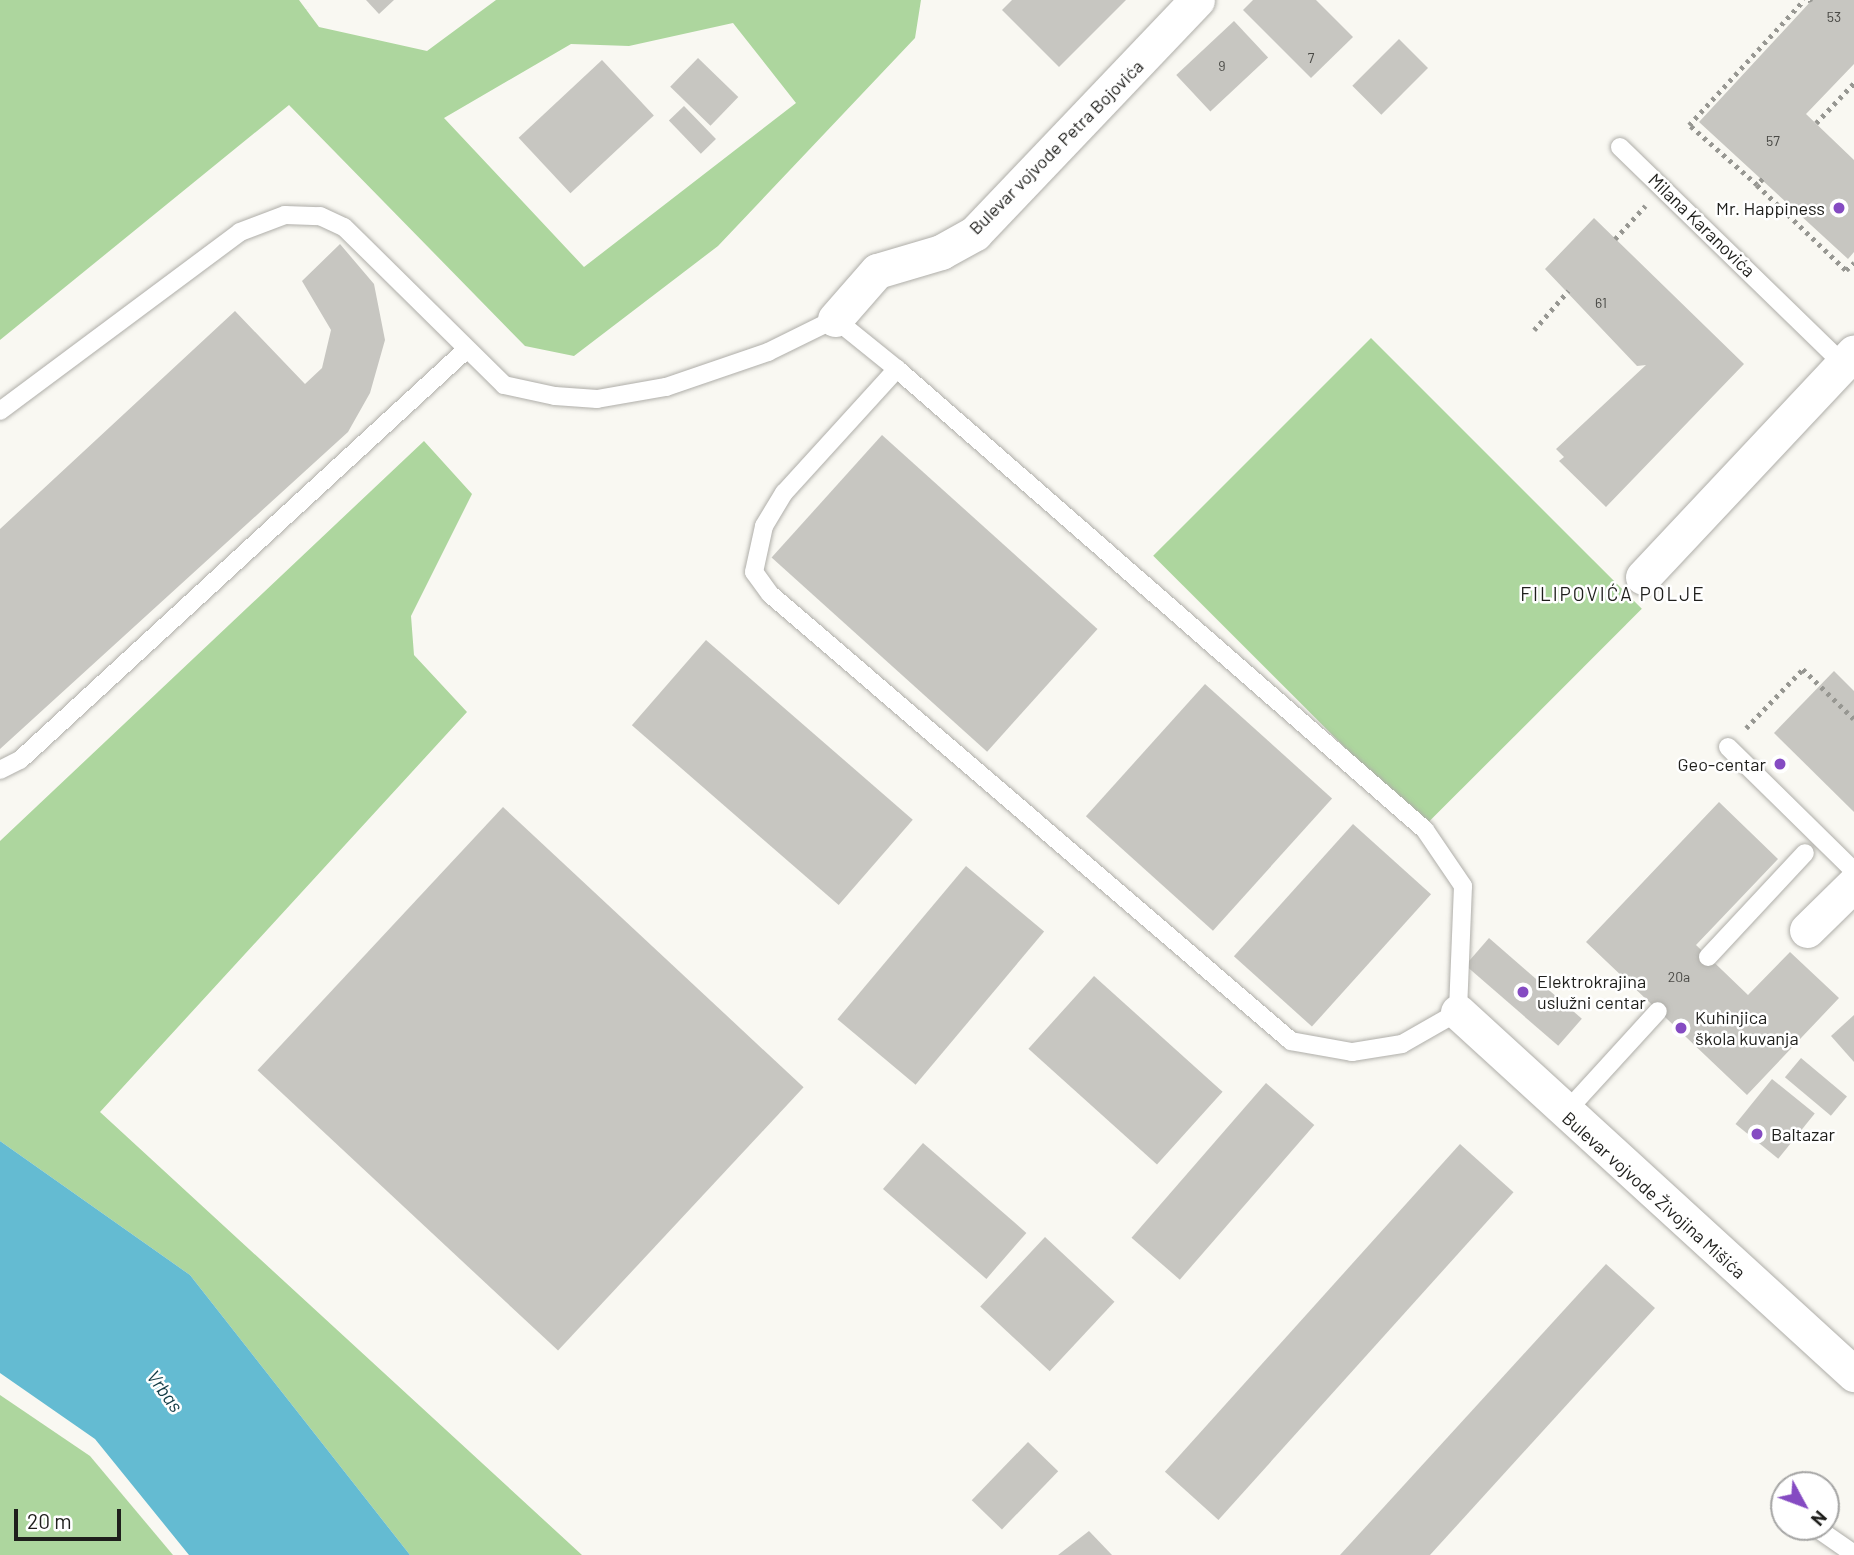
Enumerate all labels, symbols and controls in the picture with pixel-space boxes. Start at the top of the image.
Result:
house number: 53 [1827,9,1841,25]
house number: 7 [1308,50,1314,66]
street label: Bulevar vojvode Petra Bojovića [964,55,1148,239]
house number: 9 [1218,58,1226,74]
house number: 57 [1766,133,1780,149]
street label: Milana Karanovića [1644,169,1760,281]
place label: Mr. Happiness [1716,197,1825,219]
marker: Mr. Happiness [1831,200,1847,216]
house number: 61 [1595,295,1607,311]
district label: FILIPOVIĆA POLJE [1522,583,1704,605]
place label: Geo-centar [1678,753,1766,775]
marker: Geo-centar [1772,756,1788,772]
house number: 20a [1668,969,1690,985]
place label: Elektrokrajina uslužni centar [1537,971,1646,1014]
marker: Elektrokrajina uslužni centar [1515,984,1531,1000]
place label: Kuhinjica škola kuvanja [1695,1007,1799,1050]
marker: Kuhinjica škola kuvanja [1673,1020,1689,1036]
street label: Bulevar vojvode Živojina Mišića [1558,1107,1750,1283]
place label: Baltazar [1771,1123,1835,1145]
marker: Baltazar [1749,1126,1765,1142]
water label: Vrbas [142,1366,188,1416]
north arrow [1770,1471,1840,1541]
scale bar [18,1496,124,1540]
text: N [1807,1506,1833,1531]
text: 20 m [27,1508,72,1533]

